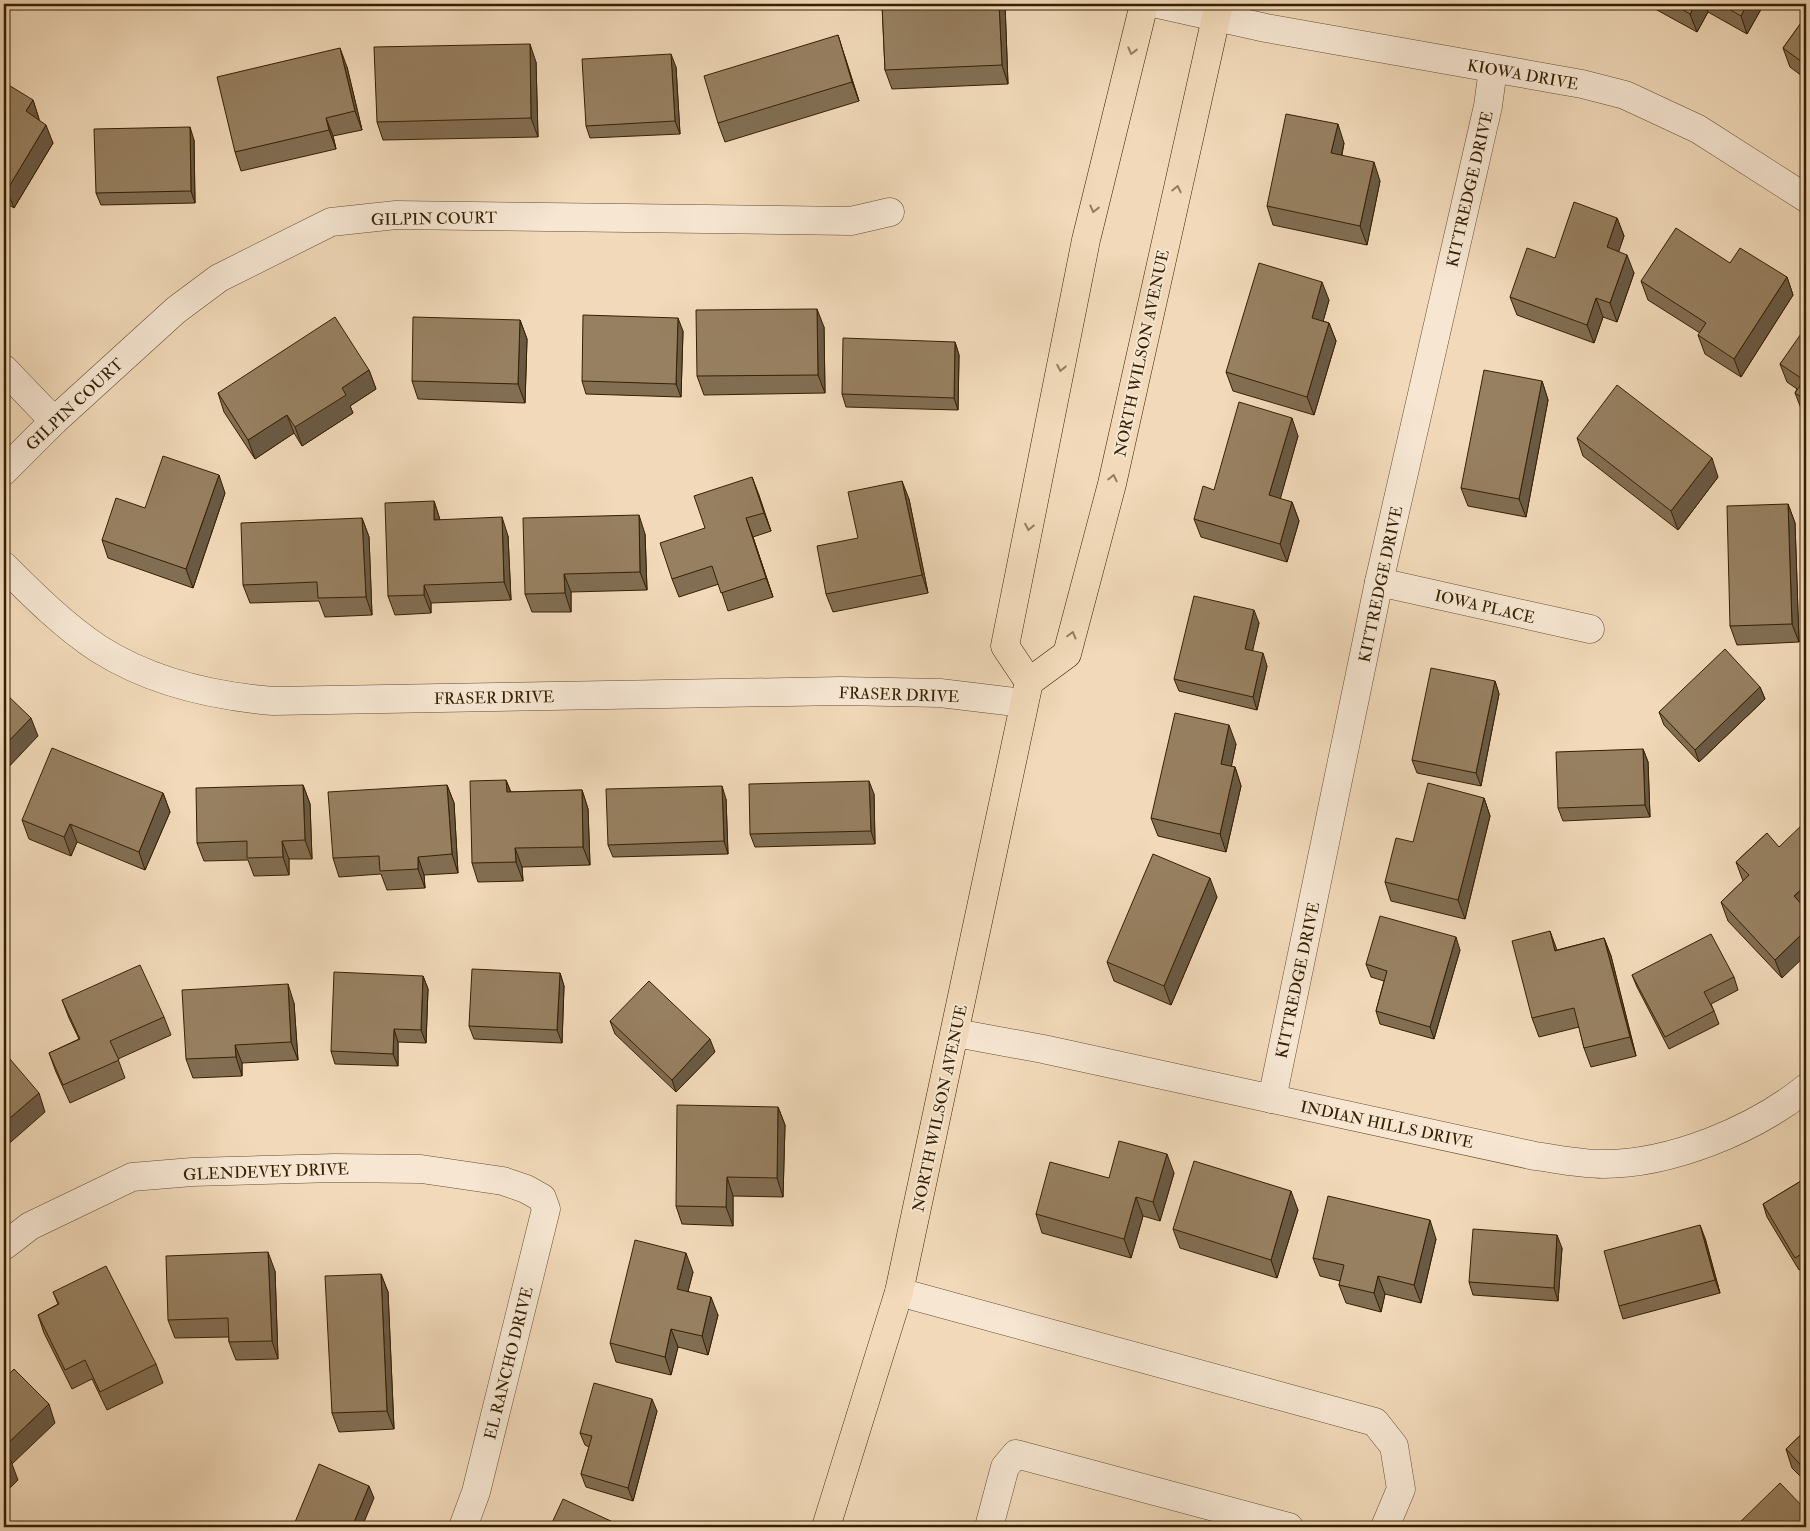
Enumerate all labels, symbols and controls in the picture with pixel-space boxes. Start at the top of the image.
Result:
one-way arrow [1127,47,1138,56]
street label: KIOWA DRIVE [1466,55,1580,95]
street label: KITTREDGE DRIVE [1442,109,1498,269]
one-way arrow [1172,184,1182,193]
one-way arrow [1089,204,1100,213]
street label: GILPIN COURT [371,208,497,230]
street label: NORTH WILSON AVENUE [1110,248,1174,459]
street label: GILPIN COURT [22,354,128,455]
one-way arrow [1056,364,1066,372]
one-way arrow [1108,474,1118,483]
street label: KITTREDGE DRIVE [1355,504,1407,664]
one-way arrow [1024,523,1035,532]
street label: IOWA PLACE [1433,586,1537,628]
one-way arrow [1066,631,1077,640]
street label: FRASER DRIVE [838,683,960,707]
street label: FRASER DRIVE [434,687,554,709]
street label: KITTREDGE DRIVE [1272,900,1324,1060]
street label: NORTH WILSON AVENUE [908,1003,972,1214]
street label: INDIAN HILLS DRIVE [1298,1097,1475,1153]
street label: GLENDEVEY DRIVE [183,1159,349,1185]
street label: EL RANCHO DRIVE [480,1285,538,1442]

